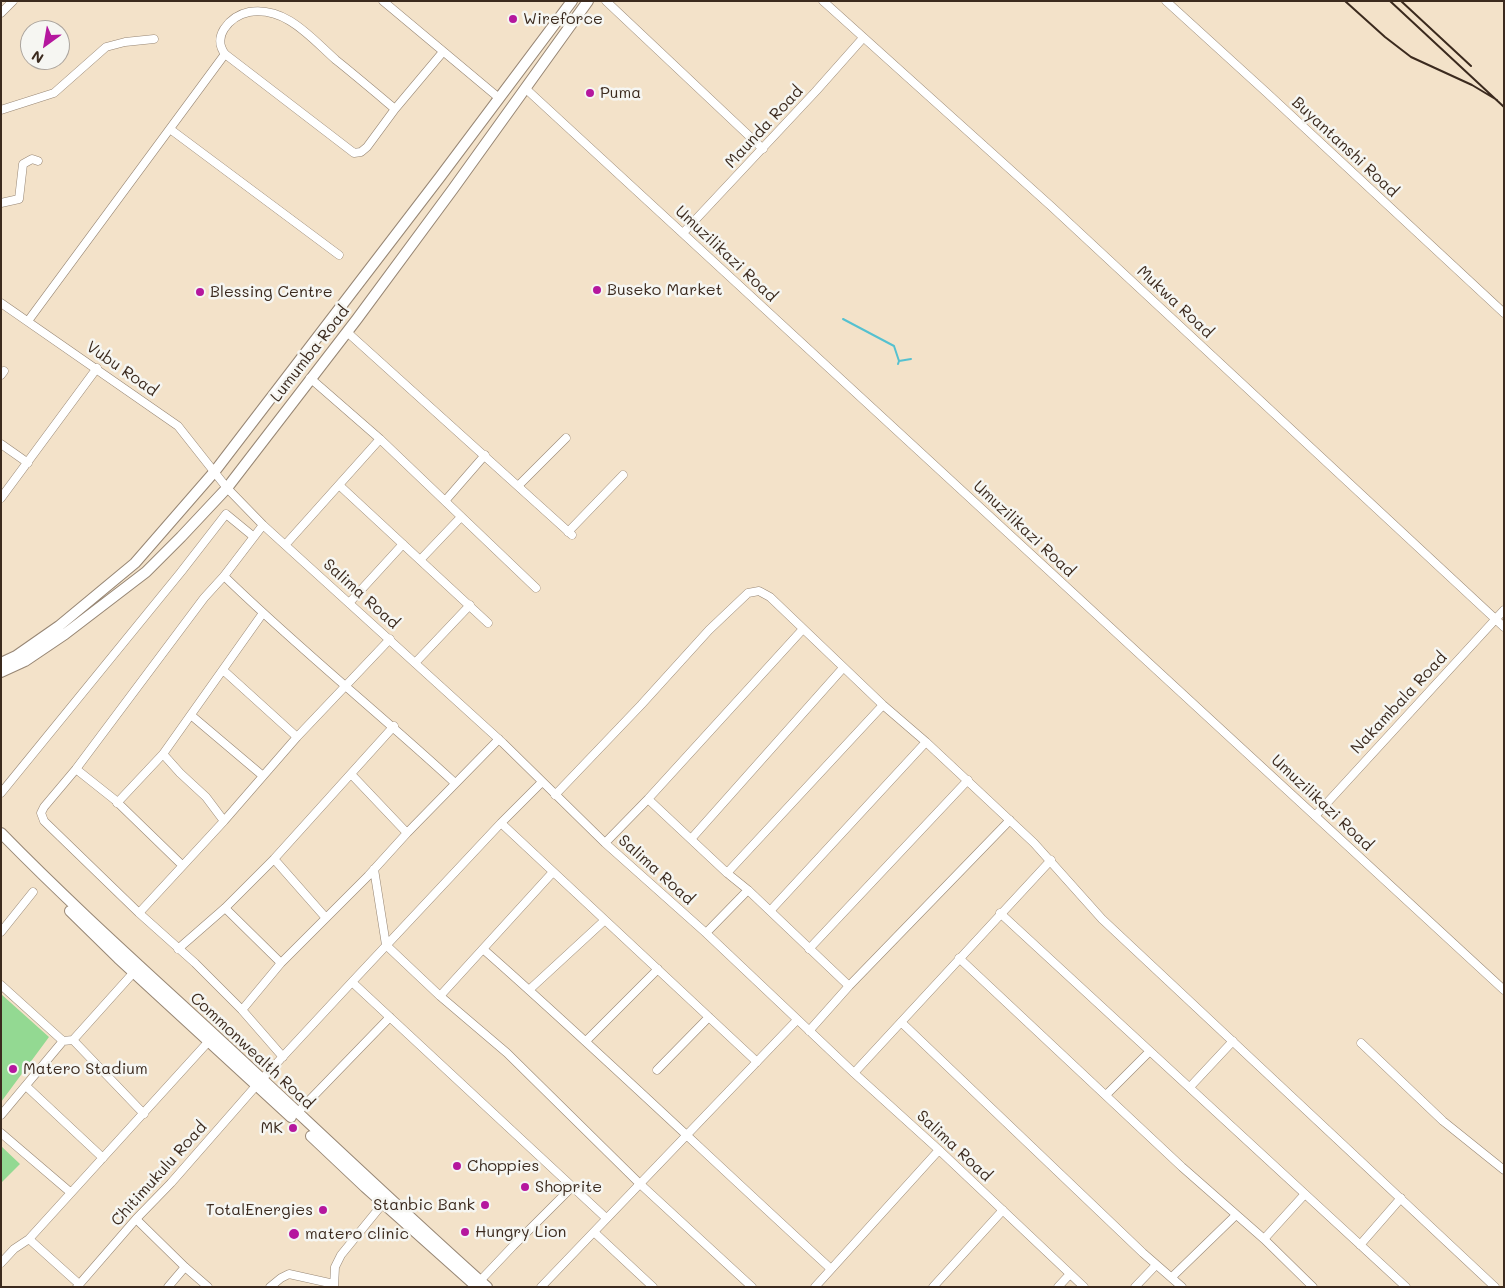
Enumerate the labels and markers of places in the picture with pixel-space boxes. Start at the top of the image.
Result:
place label: Wireforce [523,9,603,29]
marker: Wireforce [507,13,519,25]
place label: Puma [600,83,641,103]
marker: Puma [584,87,596,99]
place label: Buseko Market [607,280,723,300]
place label: Blessing Centre [210,282,333,302]
marker: Buseko Market [591,284,603,296]
marker: Blessing Centre [194,286,206,298]
place label: Matero Stadium [23,1059,148,1079]
marker: Matero Stadium [7,1063,19,1075]
place label: MK [261,1118,283,1138]
marker: MK [287,1122,299,1134]
place label: Choppies [467,1156,539,1176]
marker: Choppies [451,1160,463,1172]
place label: Shoprite [535,1177,602,1197]
marker: Shoprite [519,1181,531,1193]
place label: Stanbic Bank [373,1195,475,1215]
marker: Stanbic Bank [479,1199,491,1211]
place label: TotalEnergies [206,1200,313,1220]
marker: TotalEnergies [317,1204,329,1216]
place label: Hungry Lion [475,1222,566,1242]
place label: matero clinic [305,1224,409,1244]
marker: Hungry Lion [459,1226,471,1238]
marker: matero clinic [287,1227,301,1241]

